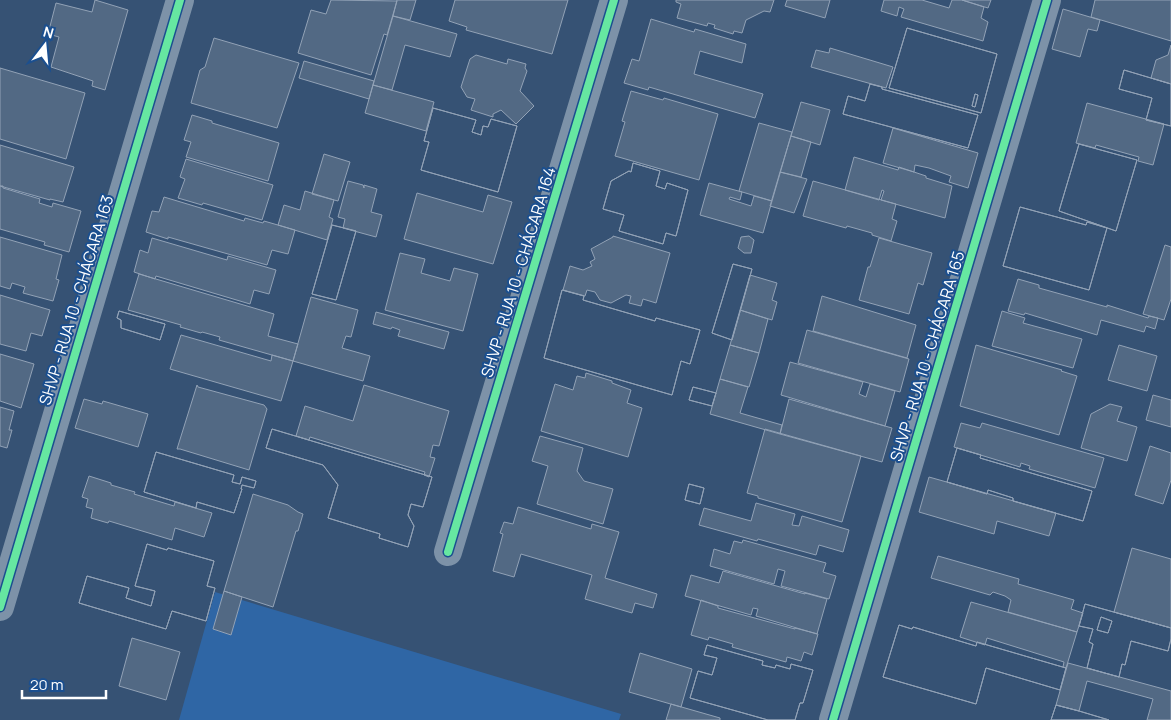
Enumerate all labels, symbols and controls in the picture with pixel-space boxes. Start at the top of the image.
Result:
north arrow [20,20,70,70]
text: N [41,22,56,43]
street label: SHVP - RUA 10 - CHÁCARA 164 [475,164,561,380]
street label: SHVP - RUA 10 - CHÁCARA 163 [34,192,118,408]
street label: SHVP - RUA 10 - CHÁCARA 165 [884,248,970,464]
scale bar [22,668,106,700]
text: 20 m [30,674,63,695]

